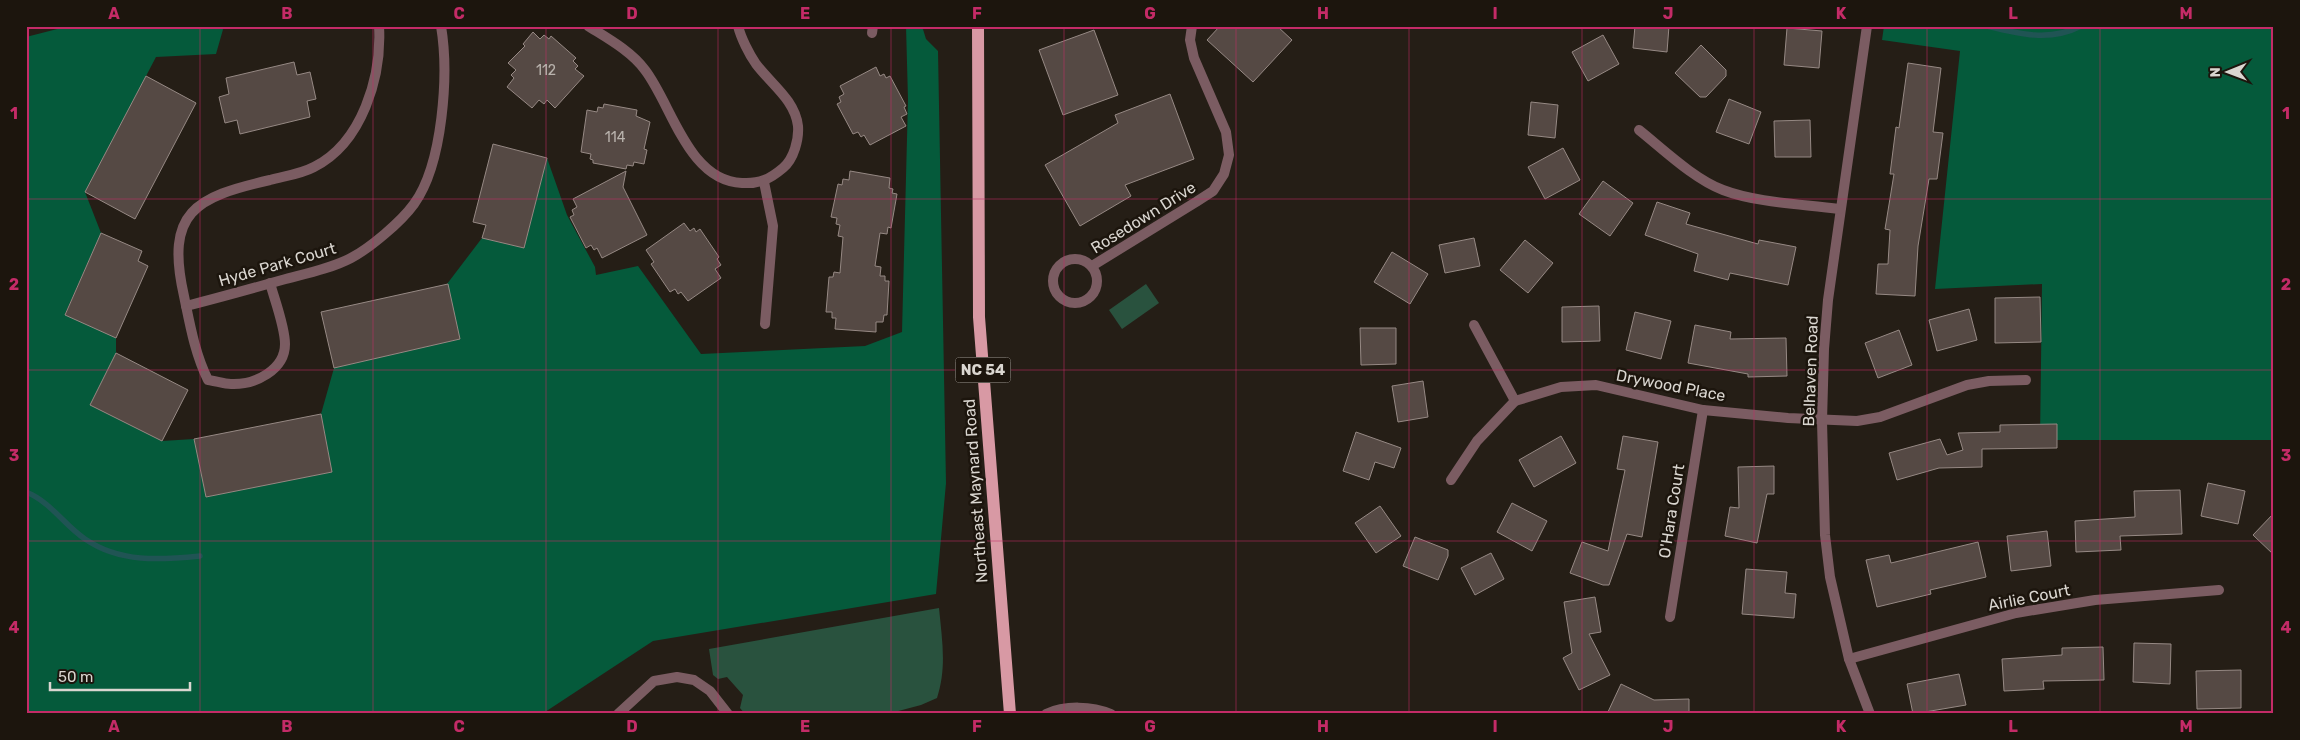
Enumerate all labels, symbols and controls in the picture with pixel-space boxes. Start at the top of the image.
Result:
text: A [108,4,120,23]
text: B [281,4,293,23]
text: C [453,4,465,23]
text: D [626,4,638,23]
text: E [800,4,810,23]
text: F [972,4,982,23]
text: G [1144,4,1156,23]
text: H [1317,4,1329,23]
text: I [1492,4,1498,23]
text: J [1663,4,1673,23]
text: K [1836,4,1847,23]
text: L [2008,4,2018,23]
text: M [2179,4,2193,23]
north arrow [2202,48,2252,98]
house number: 112 [536,62,556,79]
text: N [2207,67,2224,77]
text: 1 [10,104,18,123]
text: 1 [2282,104,2290,123]
house number: 114 [605,129,626,146]
street label: Rosedown Drive [1087,178,1199,257]
street label: Hyde Park Court [216,239,338,290]
text: 2 [9,275,19,294]
text: 2 [2281,275,2291,294]
street label: Belhaven Road [1799,315,1822,427]
road number: NC 54 [956,358,1010,382]
street label: Drywood Place [1615,366,1727,405]
street label: Northeast Maynard Road [960,398,991,584]
text: 3 [9,446,19,465]
text: 3 [2281,446,2291,465]
street label: O'Hara Court [1655,463,1688,560]
street label: Airlie Court [1986,580,2072,615]
text: 4 [9,618,20,637]
text: 4 [2281,618,2292,637]
scale bar [50,660,190,692]
text: 50 m [58,668,93,686]
text: A [108,717,120,736]
text: B [281,717,293,736]
text: C [453,717,465,736]
text: D [626,717,638,736]
text: E [800,717,810,736]
text: F [972,717,982,736]
text: G [1144,717,1156,736]
text: H [1317,717,1329,736]
text: I [1492,717,1498,736]
text: J [1663,717,1673,736]
text: K [1836,717,1847,736]
text: L [2008,717,2018,736]
text: M [2179,717,2193,736]

